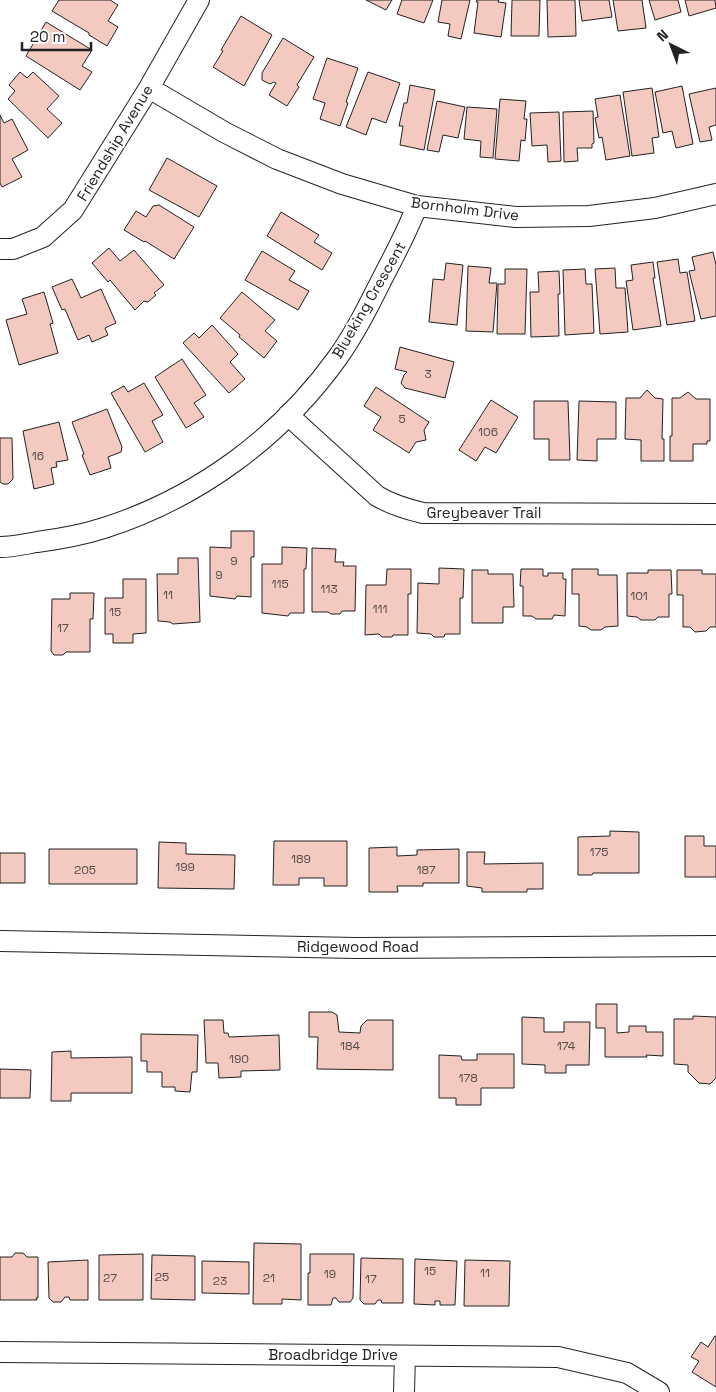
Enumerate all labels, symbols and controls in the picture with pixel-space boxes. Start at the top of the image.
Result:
scale bar [22,20,91,52]
north arrow [646,20,696,70]
text: N [653,26,672,45]
text: 20 m [30,27,65,46]
street label: Friendship Avenue [72,81,157,204]
street label: Bornholm Drive [410,192,520,225]
street label: Blueking Crescent [327,238,410,361]
house number: 3 [424,366,432,382]
house number: 5 [398,411,406,427]
house number: 106 [478,424,498,440]
house number: 16 [32,448,44,464]
street label: Greybeaver Trail [427,503,541,522]
house number: 9 [230,553,238,569]
house number: 9 [215,567,223,583]
house number: 115 [271,576,289,592]
house number: 113 [320,581,338,597]
house number: 11 [163,587,173,603]
house number: 101 [630,588,648,604]
house number: 111 [372,601,388,617]
house number: 15 [109,604,121,620]
house number: 17 [57,620,69,636]
house number: 175 [590,844,608,860]
house number: 189 [291,851,311,867]
house number: 199 [175,859,195,875]
house number: 205 [74,862,96,878]
house number: 187 [416,862,436,878]
street label: Ridgewood Road [297,937,419,956]
house number: 184 [340,1038,360,1054]
house number: 174 [557,1038,576,1054]
house number: 190 [229,1051,249,1067]
house number: 178 [458,1070,478,1086]
house number: 15 [424,1263,436,1279]
house number: 11 [480,1265,490,1281]
house number: 19 [324,1266,336,1282]
house number: 25 [155,1269,169,1285]
house number: 27 [103,1270,117,1286]
house number: 21 [263,1270,275,1286]
house number: 17 [365,1271,377,1287]
house number: 23 [213,1273,227,1289]
street label: Broadbridge Drive [268,1345,398,1364]

